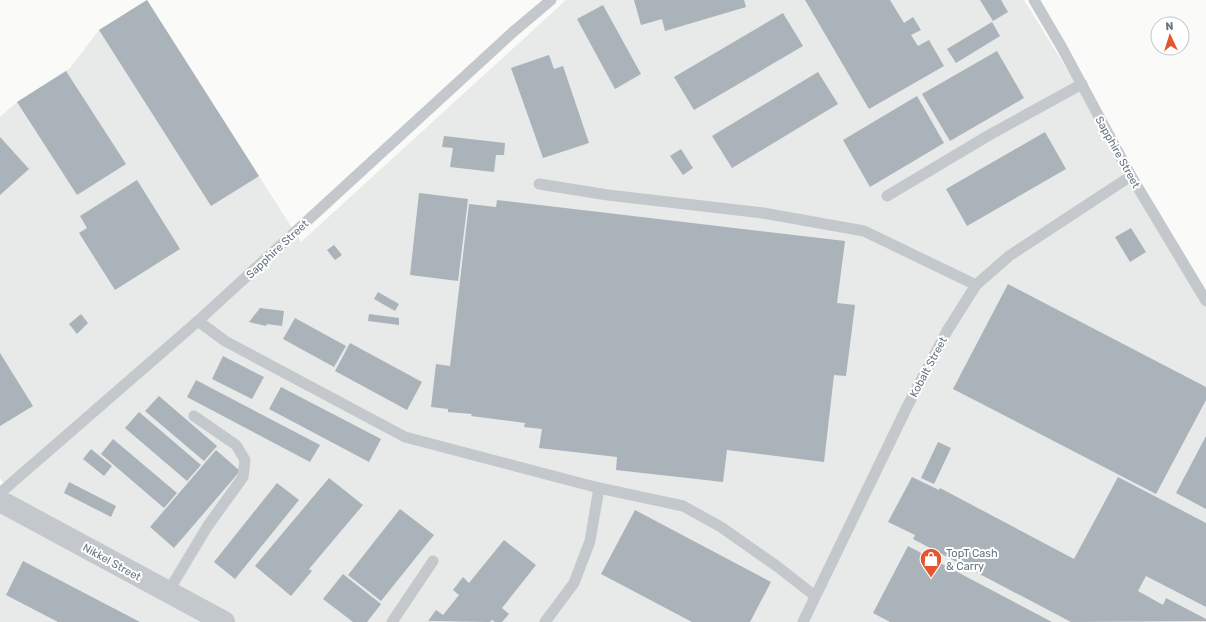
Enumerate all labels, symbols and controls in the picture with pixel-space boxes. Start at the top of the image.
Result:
north arrow [1150,16,1190,56]
text: N [1165,20,1174,33]
street label: Sapphire Street [1092,114,1143,191]
street label: Sapphire Street [244,217,312,281]
street label: Kobalt Street [907,334,950,400]
street label: Nikkel Street [80,541,144,584]
shop icon: TopT Cash & Carry [918,546,944,579]
place label: TopT Cash & Carry [946,547,998,573]

